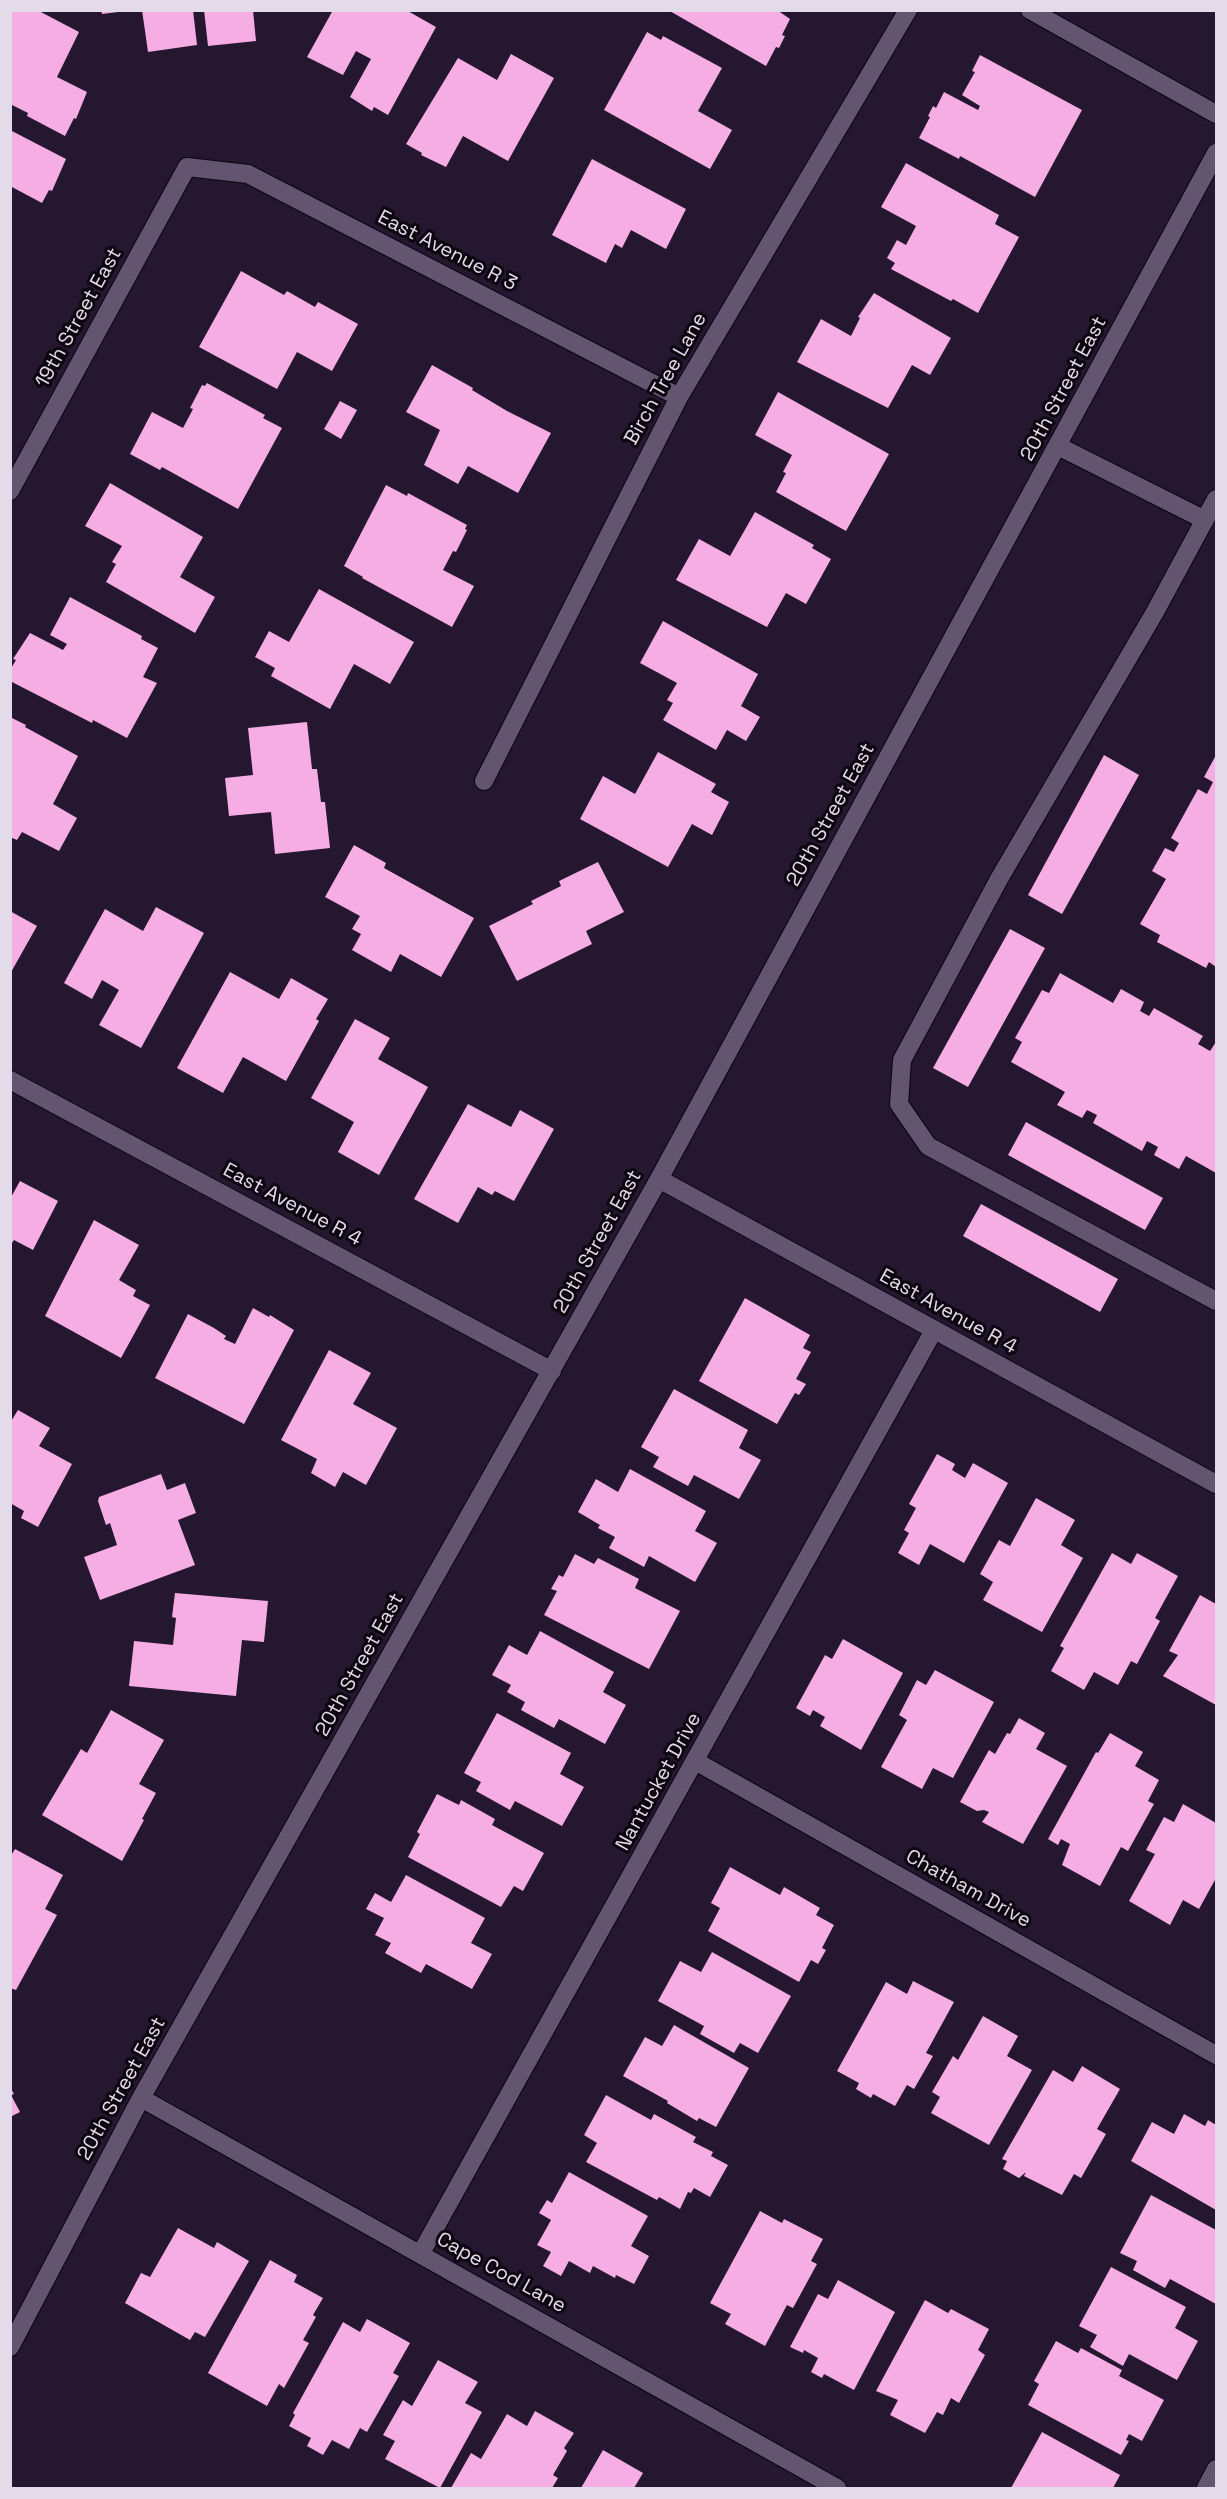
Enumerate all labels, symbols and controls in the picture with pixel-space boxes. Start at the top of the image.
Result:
street label: East Avenue R 3 [373,206,521,296]
street label: 19th Street East [31,244,127,392]
street label: Birch Tree Lane [620,309,712,449]
street label: 20th Street East [1016,313,1112,465]
street label: 20th Street East [782,739,880,891]
street label: East Avenue R 4 [219,1158,365,1252]
street label: 20th Street East [549,1166,647,1318]
street label: East Avenue R 4 [875,1264,1021,1360]
street label: 20th Street East [311,1589,409,1741]
street label: Nantucket Drive [611,1709,707,1855]
street label: Chatham Drive [901,1845,1035,1933]
street label: 20th Street East [73,2013,171,2165]
street label: Cape Cod Lane [432,2228,570,2318]

